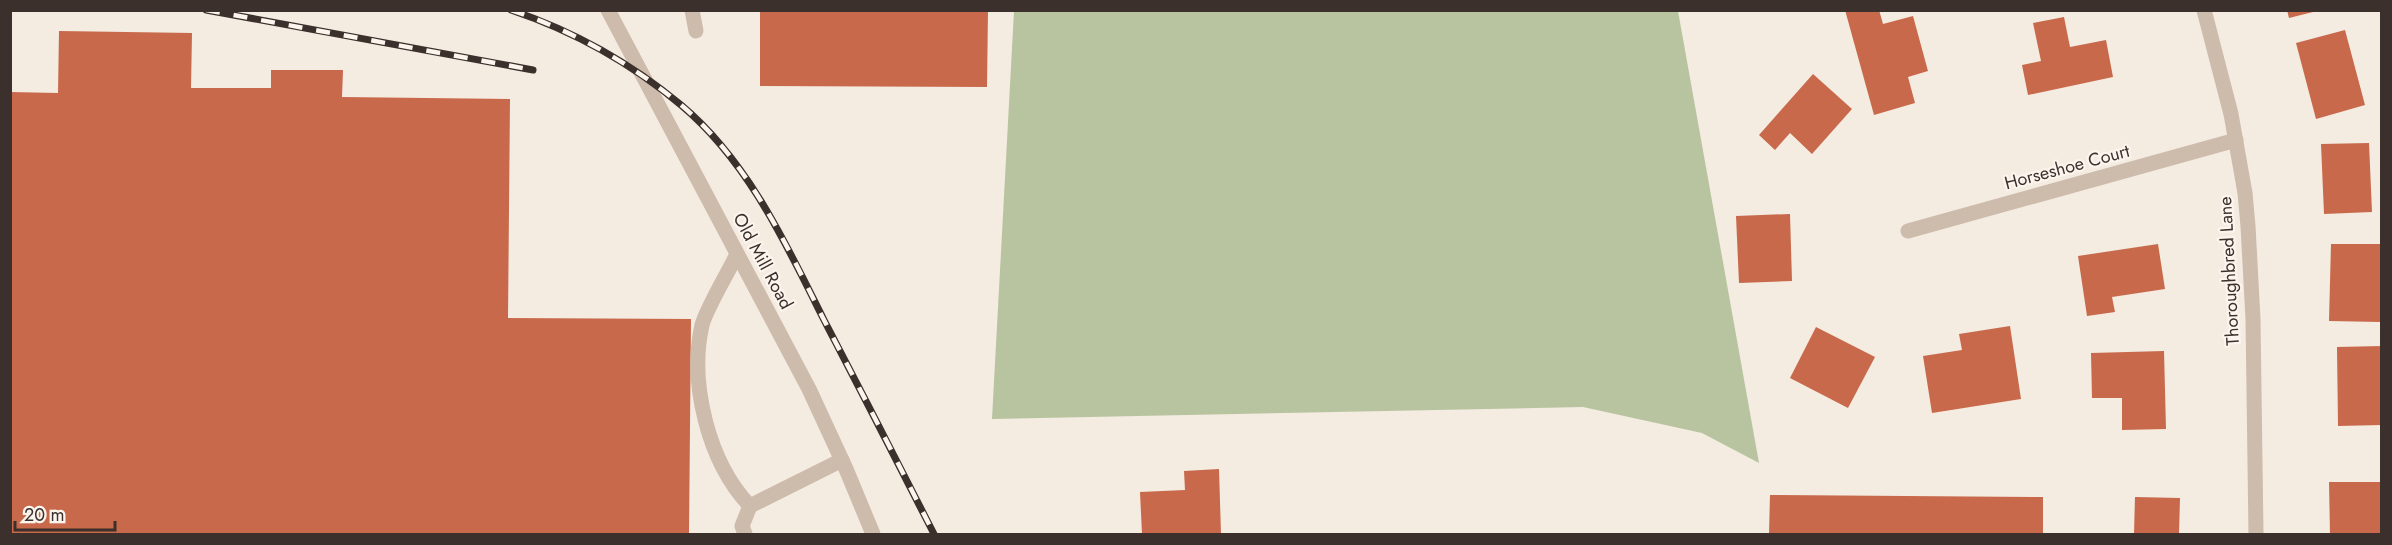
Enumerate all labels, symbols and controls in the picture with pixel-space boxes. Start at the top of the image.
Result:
street label: Horseshoe Court [2001,138,2133,196]
street label: Thoroughbred Lane [2212,196,2246,346]
street label: Old Mill Road [727,208,799,314]
scale bar [15,494,116,532]
text: 20 m [24,502,64,528]

